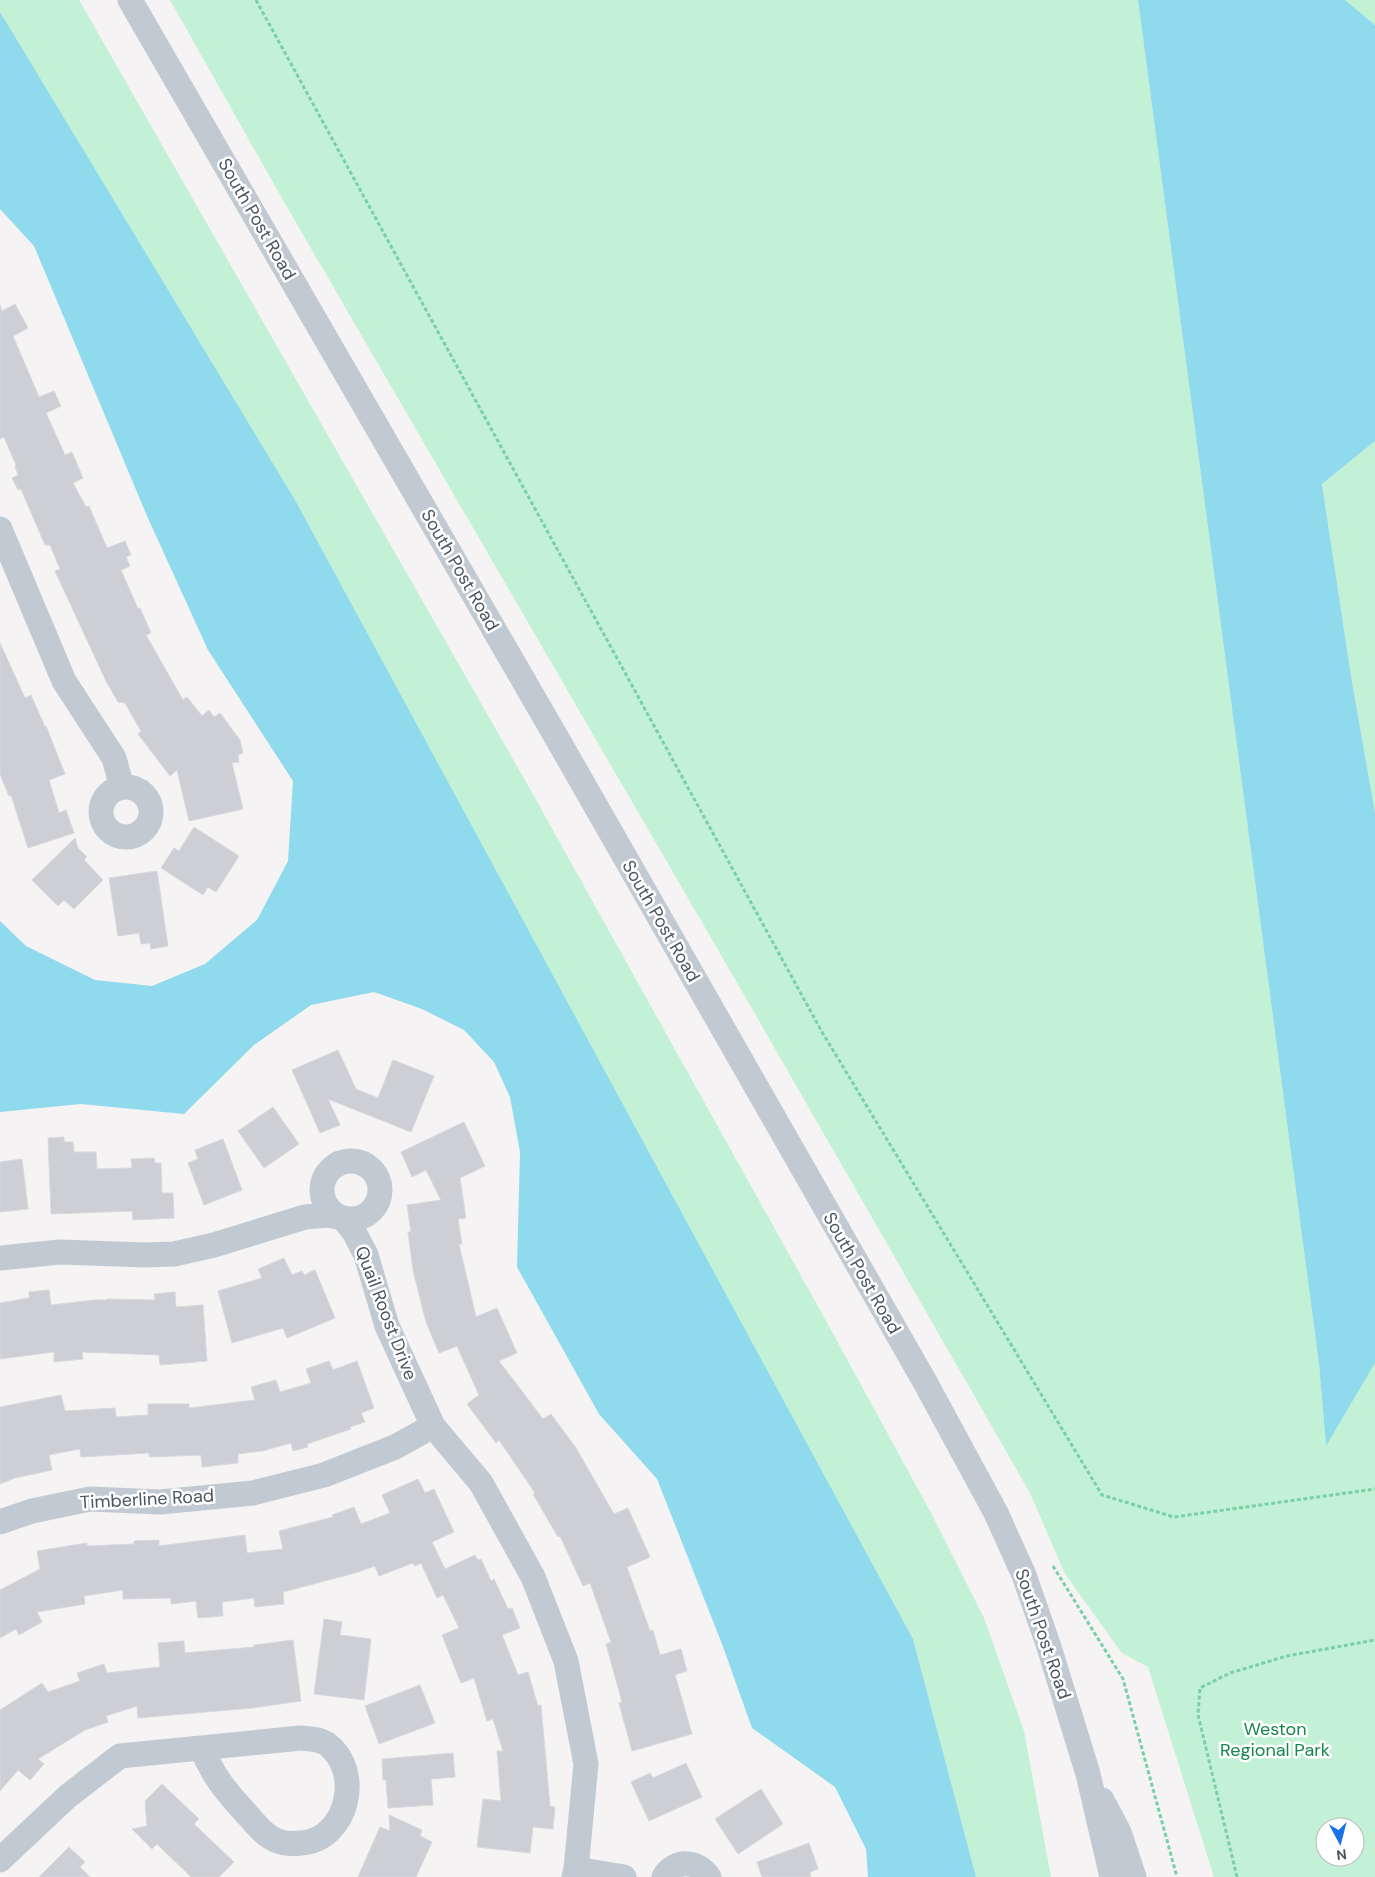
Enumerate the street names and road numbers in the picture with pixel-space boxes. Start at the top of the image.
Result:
street label: South Post Road [212,154,302,284]
street label: South Post Road [415,505,505,635]
street label: South Post Road [616,856,706,986]
street label: South Post Road [817,1208,907,1338]
street label: Quail Roost Drive [349,1243,423,1383]
street label: Timberline Road [79,1484,215,1514]
street label: South Post Road [1009,1566,1077,1702]

